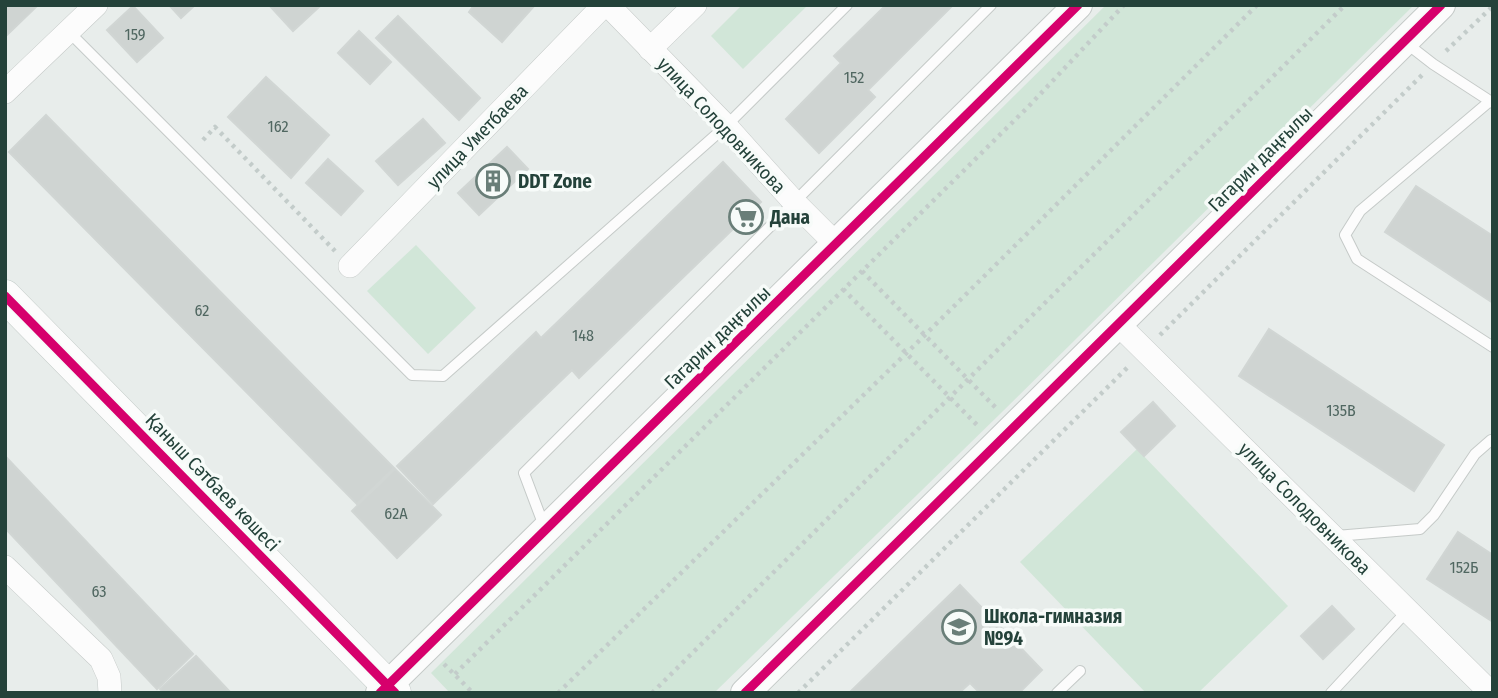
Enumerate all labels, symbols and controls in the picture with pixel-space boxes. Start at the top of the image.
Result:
house number: 159 [124,25,146,44]
street label: улица Солодовникова [653,53,791,198]
house number: 152 [844,68,864,87]
street label: улица Уметбаева [422,80,533,193]
street label: Гагарин даңғылы [1203,102,1318,217]
house number: 162 [267,117,289,136]
building icon: DDT Zone [474,162,512,200]
place label: DDT Zone [518,170,592,193]
supermarket icon: Дана [727,198,765,236]
place label: Дана [769,206,810,229]
street label: Гагарин даңғылы [659,281,775,394]
house number: 62 [195,301,209,320]
house number: 148 [572,326,594,345]
house number: 135В [1326,401,1356,420]
street label: Қаныш Сәтбаев көшесі [141,408,285,556]
street label: улица Солодовникова [1234,437,1376,579]
house number: 62А [384,504,408,523]
house number: 152Б [1450,558,1478,577]
house number: 63 [91,582,107,601]
place label: Школа-гимназия №94 [984,605,1122,650]
school or university icon: Школа-гимназия №94 [940,608,978,646]

